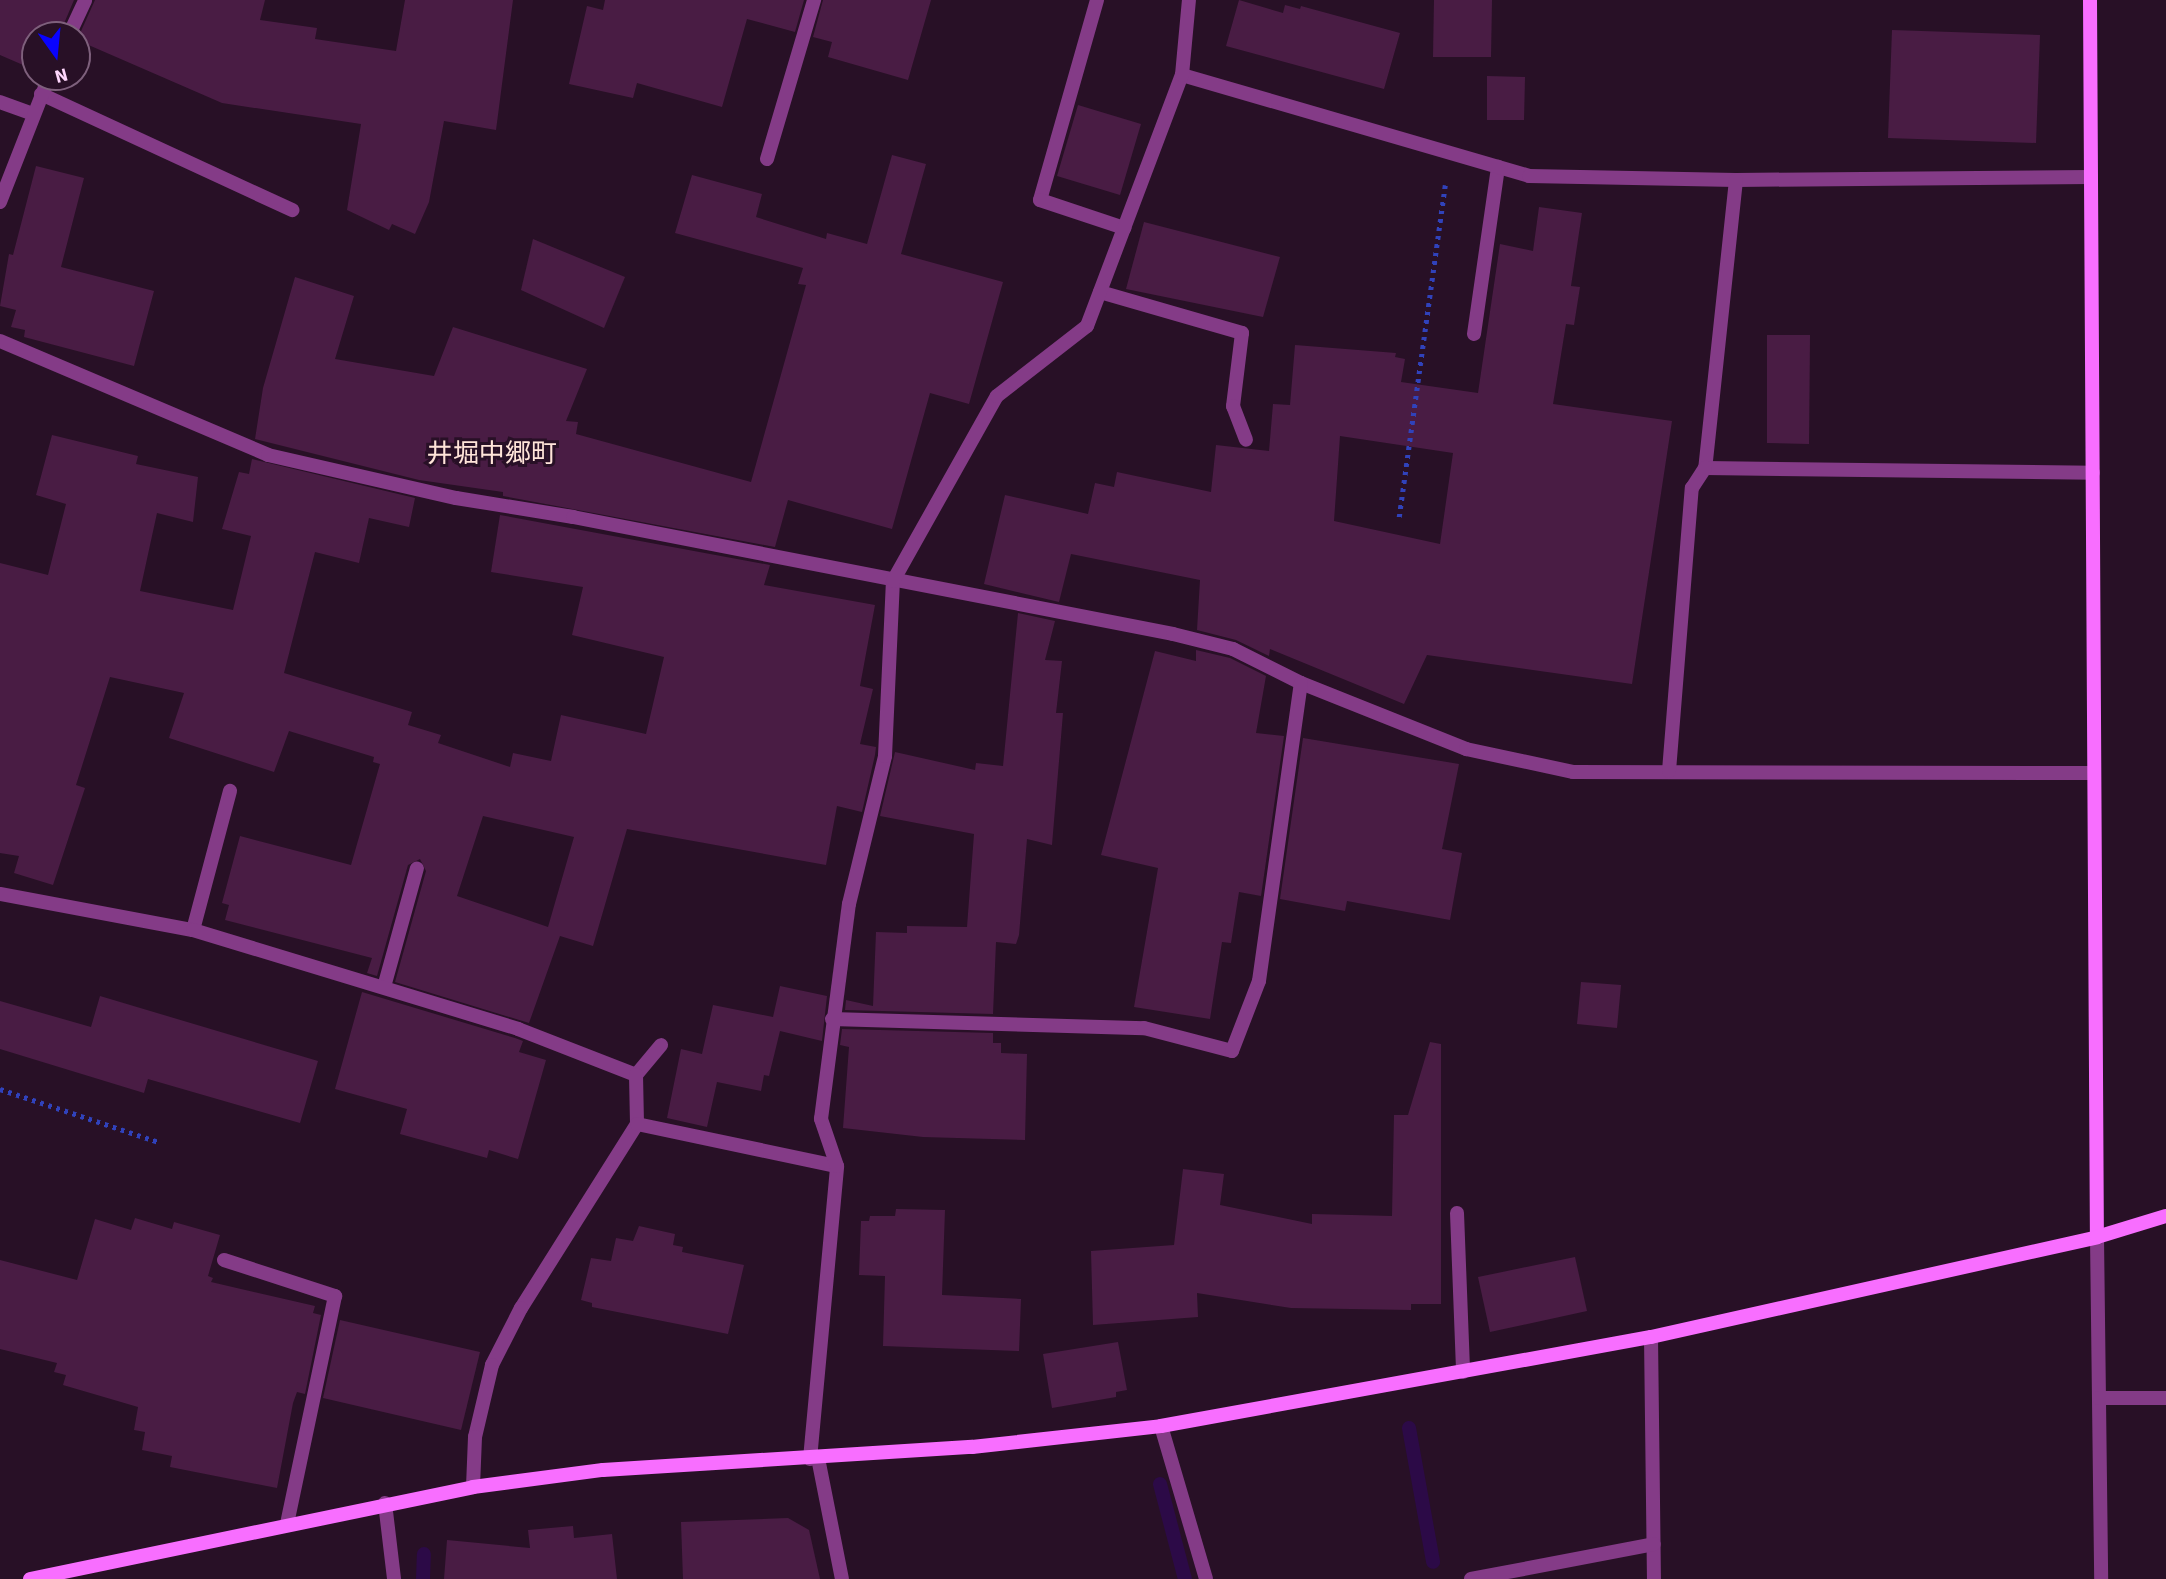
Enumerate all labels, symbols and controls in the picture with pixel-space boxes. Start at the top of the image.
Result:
north arrow [21,21,91,91]
text: N [51,60,71,90]
district label: 井堀中郷町 [427,438,557,470]

